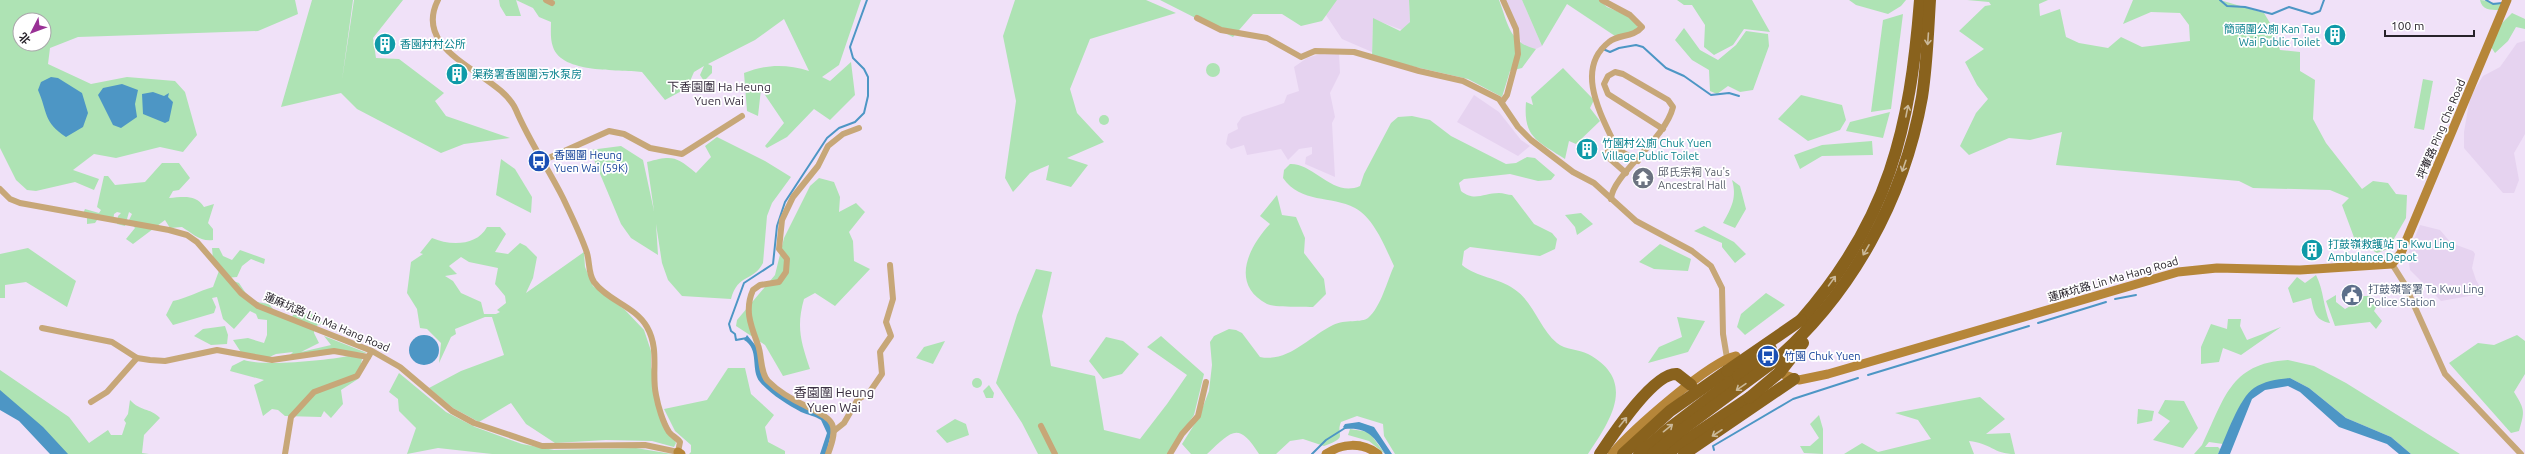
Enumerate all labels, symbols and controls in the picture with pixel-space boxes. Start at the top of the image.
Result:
north arrow [12,12,52,52]
scale bar [2385,12,2474,38]
text: 100 m [2391,19,2424,32]
building icon: 簡頭圍公廁 Kan Tau Wai Public Toilet [2322,22,2348,48]
place label: 簡頭圍公廁 Kan Tau Wai Public Toilet [2224,23,2321,48]
text: 北 [16,31,33,47]
building icon: 香園村村公所 [372,31,398,57]
one-way arrow [1924,32,1931,45]
place label: 香園村村公所 [400,38,466,50]
building icon: 渠務署香園圍污水泵房 [444,61,470,87]
place label: 渠務署香園圍污水泵房 [472,68,582,80]
street label: 坪輋路 Ping Che Road [2415,77,2467,181]
district label: 下香園圍 Ha Heung Yuen Wai [667,80,771,107]
one-way arrow [1904,105,1912,118]
building icon: 竹園村公廁 Chuk Yuen Village Public Toilet [1574,136,1600,162]
place label: 竹園村公廁 Chuk Yuen Village Public Toilet [1602,137,1712,162]
bus stop icon: 香園圍 Heung Yuen Wai (59K) [526,148,552,174]
place label: 香園圍 Heung Yuen Wai (59K) [554,149,628,175]
one-way arrow [1900,160,1907,173]
temple icon: 邱氏宗祠 Yau's Ancestral Hall [1630,165,1656,191]
place label: 邱氏宗祠 Yau's Ancestral Hall [1658,166,1730,191]
building icon: 打鼓嶺救護站 Ta Kwu Ling Ambulance Depot [2299,237,2325,263]
place label: 打鼓嶺救護站 Ta Kwu Ling Ambulance Depot [2328,238,2455,263]
one-way arrow [1862,244,1870,256]
street label: 蓮麻坑路 Lin Ma Hang Road [2046,255,2180,303]
one-way arrow [1828,276,1836,287]
public building icon: 打鼓嶺警署 Ta Kwu Ling Police Station [2339,282,2365,308]
place label: 打鼓嶺警署 Ta Kwu Ling Police Station [2368,283,2484,308]
street label: 蓮麻坑路 Lin Ma Hang Road [262,290,392,354]
bus stop icon: 竹園 Chuk Yuen [1755,343,1781,369]
place label: 竹園 Chuk Yuen [1784,350,1861,362]
one-way arrow [1735,383,1746,391]
district label: 香園圍 Heung Yuen Wai [794,385,874,414]
one-way arrow [1618,417,1627,427]
one-way arrow [1663,424,1674,433]
one-way arrow [1712,429,1723,437]

